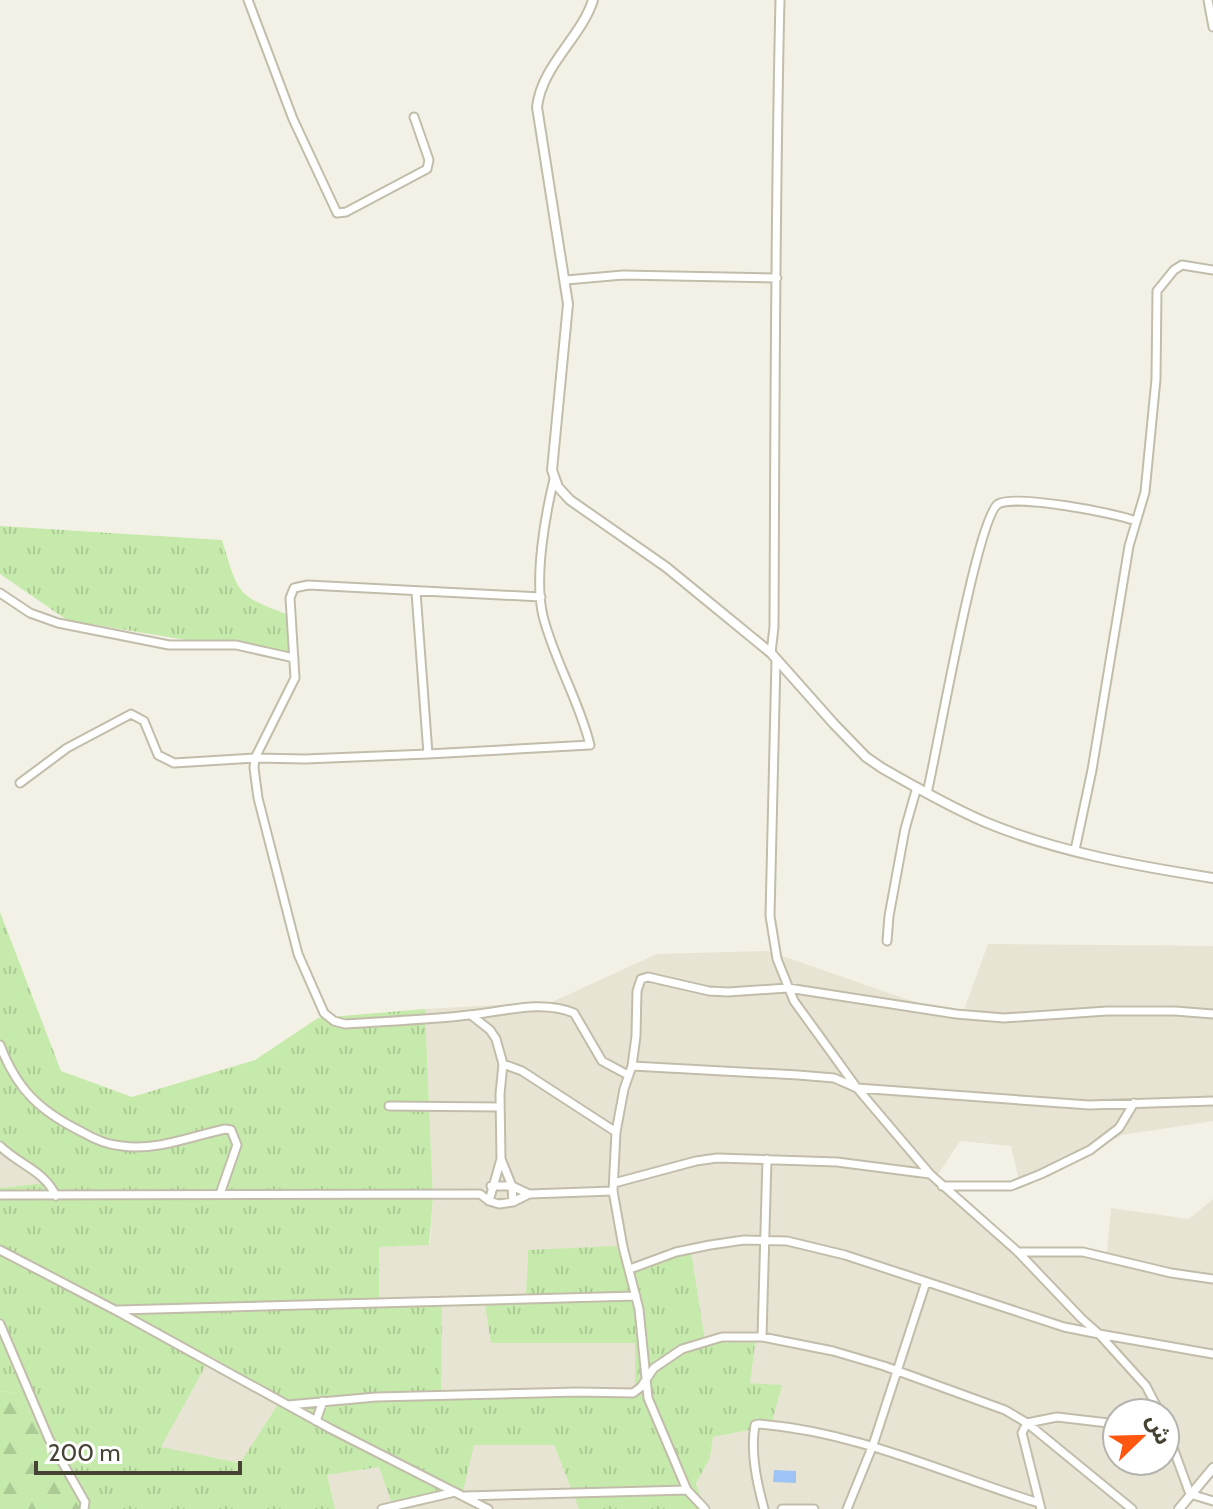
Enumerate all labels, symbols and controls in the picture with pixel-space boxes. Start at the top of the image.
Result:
north arrow [1101,1397,1181,1477]
text: ش [1141,1410,1177,1449]
scale bar [36,1425,240,1475]
text: 200 m [48,1438,121,1467]

